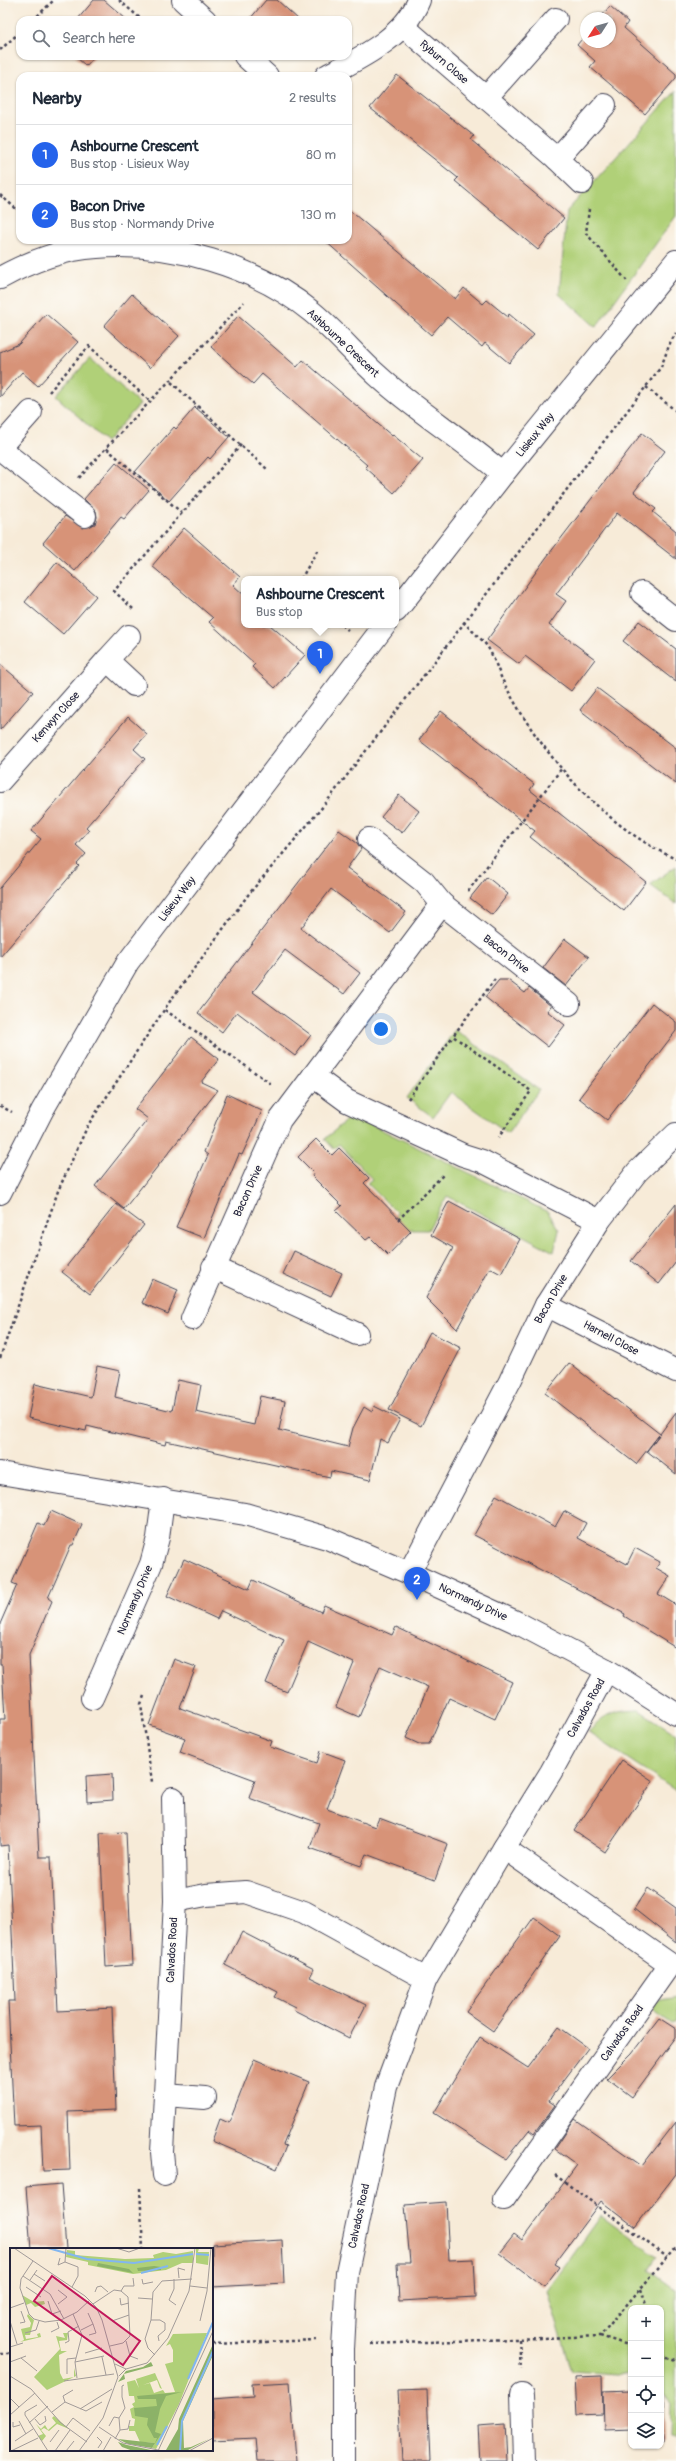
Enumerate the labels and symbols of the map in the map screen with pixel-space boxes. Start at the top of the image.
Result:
north arrow [580,12,616,48]
street label: Ryburn Close [417,37,471,87]
street label: Ashbourne Crescent [304,306,382,380]
street label: Lisieux Way [513,410,557,460]
pin: 1 [307,641,333,674]
street label: Kenwyn Close [30,688,83,745]
street label: Lisieux Way [156,874,198,924]
street label: Bacon Drive [480,932,532,976]
your location [371,1019,391,1039]
street label: Bacon Drive [231,1163,265,1219]
street label: Bacon Drive [532,1272,571,1326]
street label: Harnell Close [581,1318,641,1358]
street label: Normandy Drive [115,1563,156,1637]
pin: 2 [404,1567,430,1600]
street label: Normandy Drive [437,1580,510,1624]
street label: Calvados Road [564,1676,608,1740]
street label: Calvados Road [164,1917,180,1983]
street label: Calvados Road [598,2002,646,2064]
street label: Calvados Road [346,2182,372,2250]
inset map [10,2248,213,2451]

